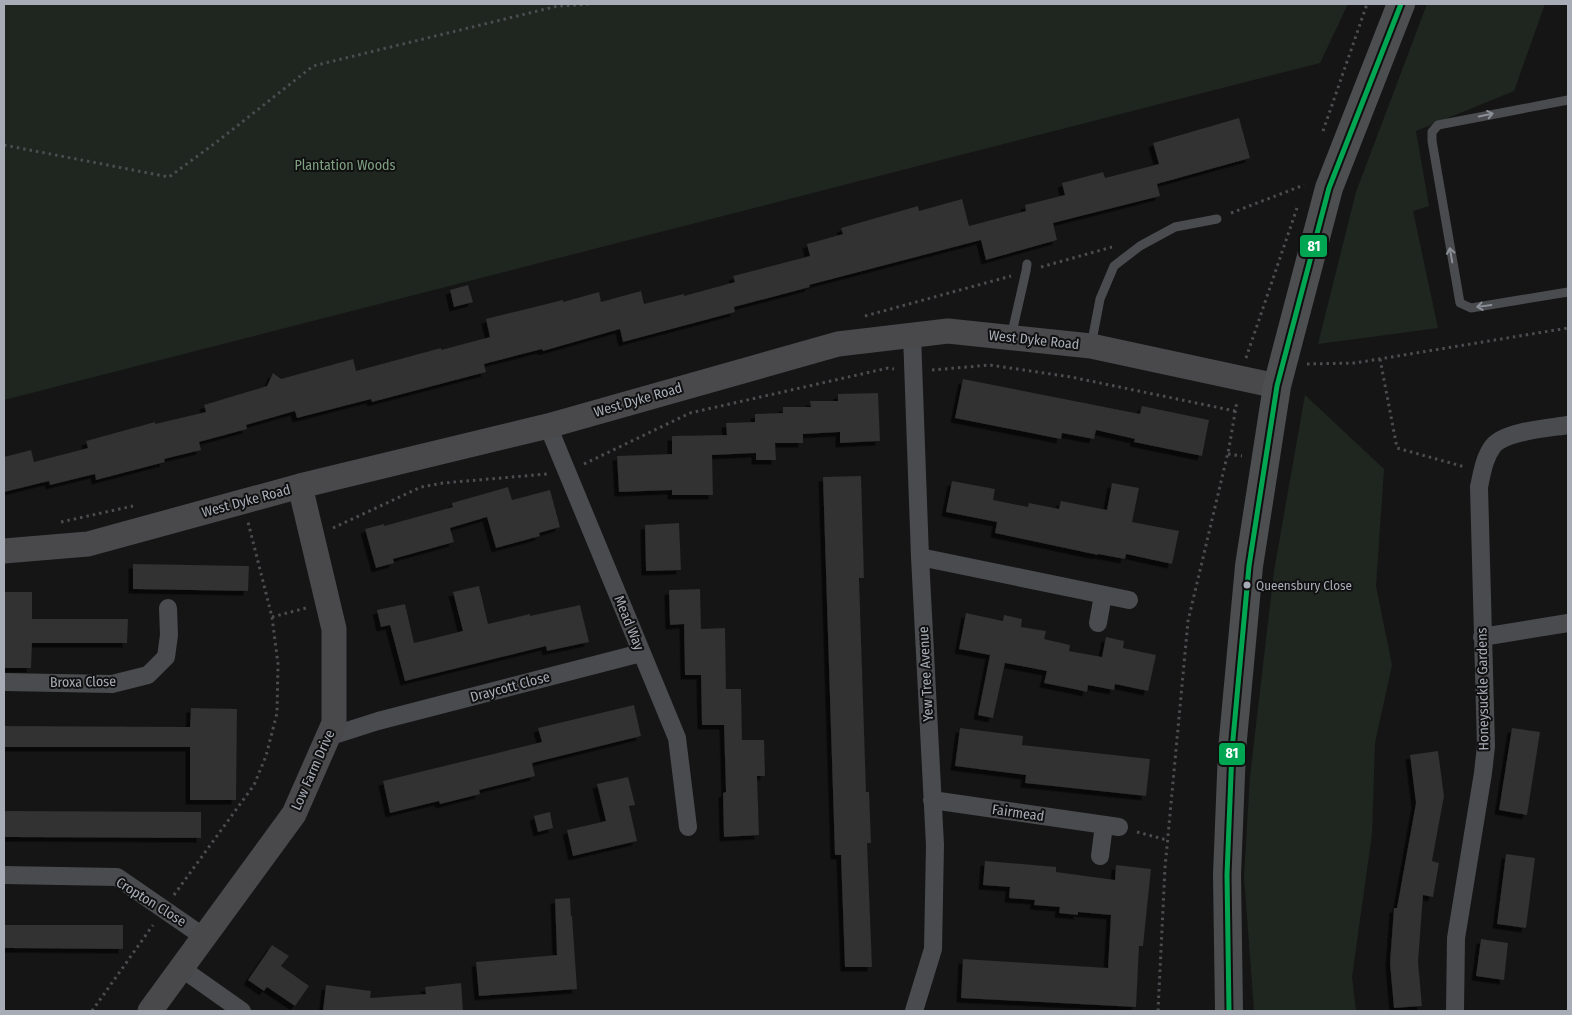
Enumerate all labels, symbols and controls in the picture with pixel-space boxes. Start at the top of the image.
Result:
one-way arrow [1477,110,1493,120]
park label: Plantation Woods [294,157,396,174]
line badge: 81 [1299,234,1328,258]
text: 81 [1308,238,1321,255]
one-way arrow [1445,247,1455,263]
one-way arrow [1476,301,1492,311]
street label: West Dyke Road [988,327,1080,353]
street label: West Dyke Road [592,379,684,421]
street label: West Dyke Road [200,481,292,521]
place label: Queensbury Close [1256,578,1352,593]
marker: Queensbury Close [1242,580,1252,590]
street label: Mead Way [610,593,648,653]
street label: Yew Tree Avenue [915,626,937,722]
street label: Honeysuckle Gardens [1473,627,1493,751]
street label: Draycott Close [468,668,552,706]
street label: Broxa Close [50,673,116,691]
street label: Low Farm Drive [288,727,338,813]
line badge: 81 [1218,742,1246,766]
text: 81 [1226,745,1239,762]
street label: Fairmead [991,801,1045,825]
street label: Cropton Close [113,874,189,930]

